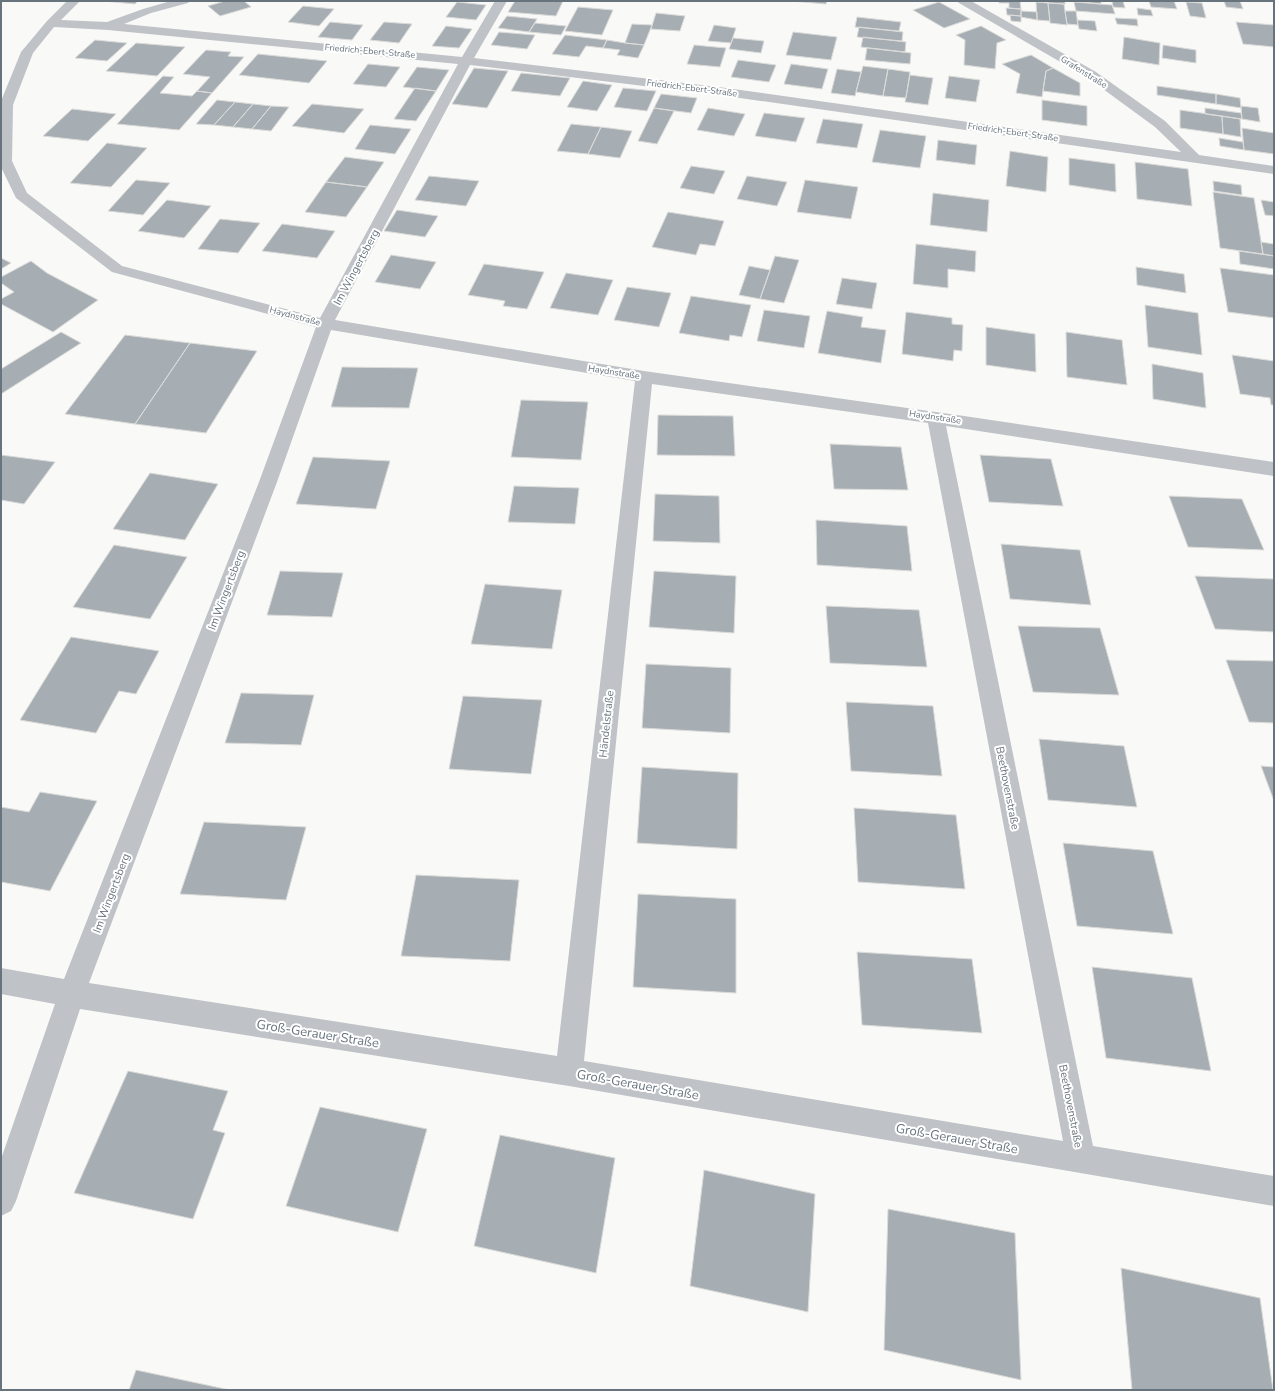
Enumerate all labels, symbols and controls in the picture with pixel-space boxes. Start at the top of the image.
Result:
street label: Friedrich-Ebert-Straße [324,41,416,61]
street label: Grafenstraße [1058,53,1110,91]
street label: Friedrich-Ebert-Straße [646,77,738,100]
street label: Friedrich-Ebert-Straße [967,120,1059,144]
street label: Im Wingertsberg [330,227,383,308]
street label: Haydnstraße [268,303,322,329]
street label: Haydnstraße [587,362,641,382]
street label: Haydnstraße [908,407,962,427]
street label: Im Wingertsberg [204,548,249,632]
street label: Händelstraße [596,690,617,758]
street label: Beethovenstraße [992,745,1023,831]
street label: Im Wingertsberg [89,851,134,935]
street label: Groß-Gerauer Straße [255,1015,380,1053]
street label: Beethovenstraße [1055,1063,1086,1149]
street label: Groß-Gerauer Straße [575,1065,700,1105]
street label: Groß-Gerauer Straße [894,1119,1019,1159]

